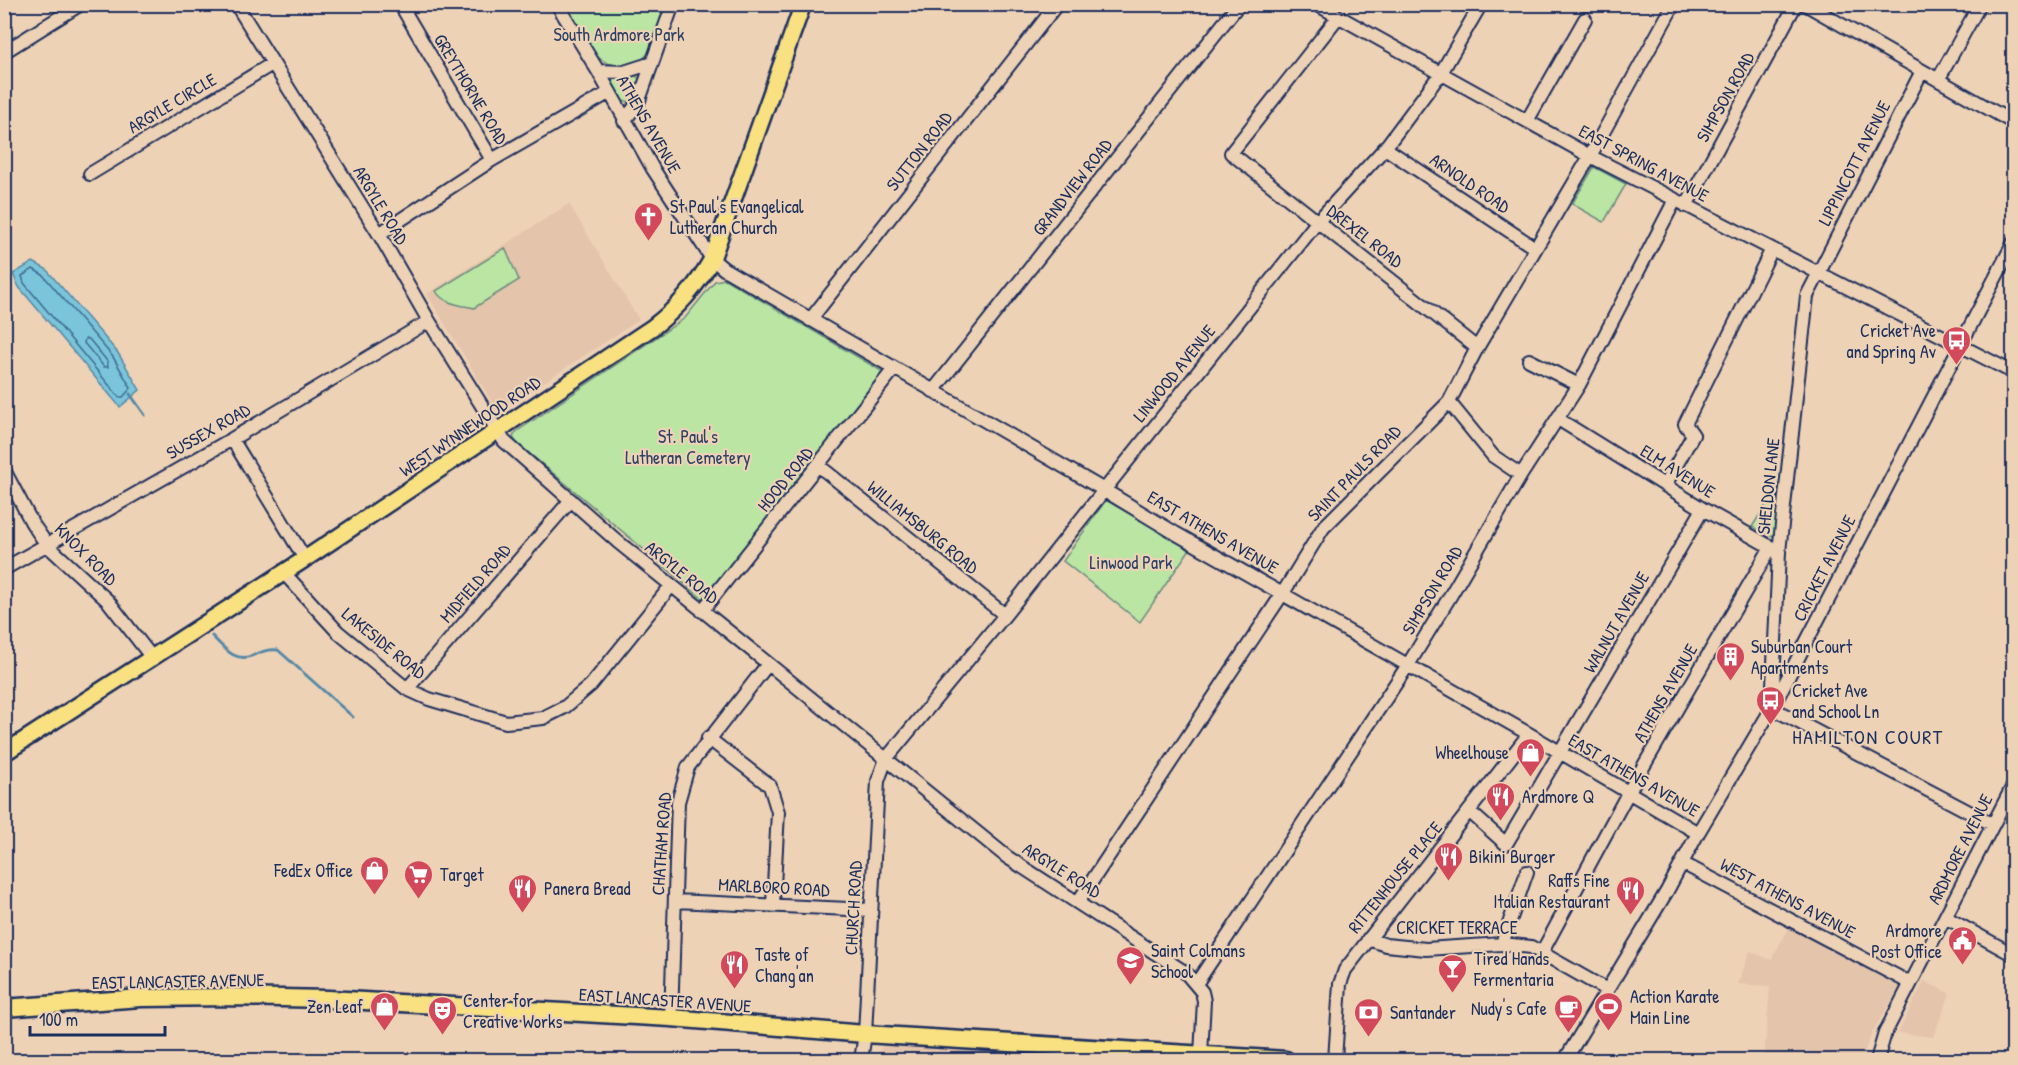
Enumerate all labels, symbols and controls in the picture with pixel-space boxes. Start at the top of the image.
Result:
park label: South Ardmore Park [553,22,685,47]
street label: GREYTHORNE ROAD [428,29,514,149]
street label: SIMPSON ROAD [1690,47,1760,147]
street label: ARGYLE CIRCLE [123,67,221,139]
street label: ATHENS AVENUE [611,70,687,178]
street label: LIPPINCOTT AVENUE [1812,96,1896,230]
street label: SUTTON ROAD [880,106,958,196]
street label: EAST SPRING AVENUE [1575,118,1713,208]
street label: GRANDVIEW ROAD [1026,133,1118,241]
street label: ARNOLD ROAD [1425,147,1515,219]
street label: ARGYLE ROAD [348,161,415,249]
place label: St Paul's Evangelical Lutheran Church [670,194,804,240]
street label: DREXEL ROAD [1322,199,1408,274]
church icon: St Paul's Evangelical Lutheran Church [633,200,665,242]
place label: Cricket Ave and Spring Av [1846,318,1936,364]
street label: LINWOOD AVENUE [1127,319,1221,427]
bus stop icon: Cricket Ave and Spring Av [1941,324,1973,366]
street label: WEST WYNNEWOOD ROAD [394,369,546,483]
street label: SUSSEX ROAD [161,397,255,465]
street label: SAINT PAULS ROAD [1301,419,1407,527]
park label: St. Paul's Lutheran Cemetery [625,424,751,470]
street label: SHELDON LANE [1751,437,1785,535]
street label: ELM AVENUE [1636,438,1720,504]
street label: HOOD ROAD [751,441,819,517]
street label: WILLIAMSBURG ROAD [862,474,984,580]
street label: EAST ATHENS AVENUE [1143,484,1283,580]
street label: CRICKET AVENUE [1786,510,1862,626]
street label: KNOX ROAD [49,517,123,591]
street label: ARGYLE ROAD [640,535,724,610]
street label: MIDFIELD ROAD [434,538,517,628]
street label: SIMPSON ROAD [1396,541,1469,639]
park label: Linwood Park [1090,550,1173,575]
street label: WALNUT AVENUE [1577,567,1655,677]
street label: LAKESIDE ROAD [337,601,432,685]
place label: Suburban Court Apartments [1751,634,1853,680]
street label: ATHENS AVENUE [1627,639,1703,747]
building icon: Suburban Court Apartments [1714,640,1746,682]
place label: Cricket Ave and School Ln [1792,678,1879,724]
bus stop icon: Cricket Ave and School Ln [1755,684,1787,726]
district label: HAMILTON COURT [1792,723,1944,750]
street label: EAST ATHENS AVENUE [1564,727,1704,823]
shop icon: Wheelhouse [1514,736,1546,778]
place label: Wheelhouse [1435,740,1509,765]
restaurant icon: Ardmore Q [1485,780,1517,822]
place label: Ardmore Q [1522,784,1594,809]
street label: ARDMORE AVENUE [1921,789,1999,908]
street label: CHATHAM ROAD [645,791,677,896]
street label: RITTENHOUSE PLACE [1342,816,1448,938]
street label: ARGYLE ROAD [1018,836,1106,904]
restaurant icon: Bikini Burger [1432,840,1464,882]
place label: Bikini Burger [1469,844,1555,869]
street label: WEST ATHENS AVENUE [1716,852,1860,944]
shop icon: FedEx Office [358,854,390,896]
place label: FedEx Office [273,858,353,883]
supermarket icon: Target [403,858,435,900]
street label: CHURCH ROAD [838,860,868,956]
place label: Target [440,862,485,887]
place label: Raffs Fine Italian Restaurant [1493,868,1611,914]
restaurant icon: Panera Bread [507,872,539,914]
street label: MARLBORO ROAD [718,872,831,902]
restaurant icon: Raffs Fine Italian Restaurant [1615,874,1647,916]
place label: Panera Bread [544,876,630,901]
street label: CRICKET TERRACE [1396,915,1518,940]
place label: Ardmore Post Office [1871,918,1942,964]
public building icon: Ardmore Post Office [1947,924,1979,966]
place label: Saint Colmans School [1151,938,1245,984]
place label: Taste of Chang'an [755,942,814,988]
school or university icon: Saint Colmans School [1114,944,1146,986]
place label: Tired Hands Fermentaria [1473,946,1554,992]
restaurant icon: Taste of Chang'an [718,948,750,990]
bar icon: Tired Hands Fermentaria [1437,952,1469,994]
street label: EAST LANCASTER AVENUE [92,967,265,995]
street label: EAST LANCASTER AVENUE [578,982,752,1018]
place label: Action Karate Main Line [1630,984,1719,1030]
place label: Center for Creative Works [463,988,562,1034]
shop icon: Zen Leaf [368,990,400,1032]
sports icon: Action Karate Main Line [1593,990,1625,1032]
cafe icon: Nudy's Cafe [1552,992,1584,1034]
place label: Zen Leaf [307,994,364,1019]
theatre icon: Center for Creative Works [426,994,458,1036]
bank icon: Santander [1353,996,1385,1038]
place label: Nudy's Cafe [1471,996,1547,1021]
scale bar [30,999,165,1037]
place label: Santander [1390,1000,1456,1025]
text: 100 m [39,1007,78,1032]

